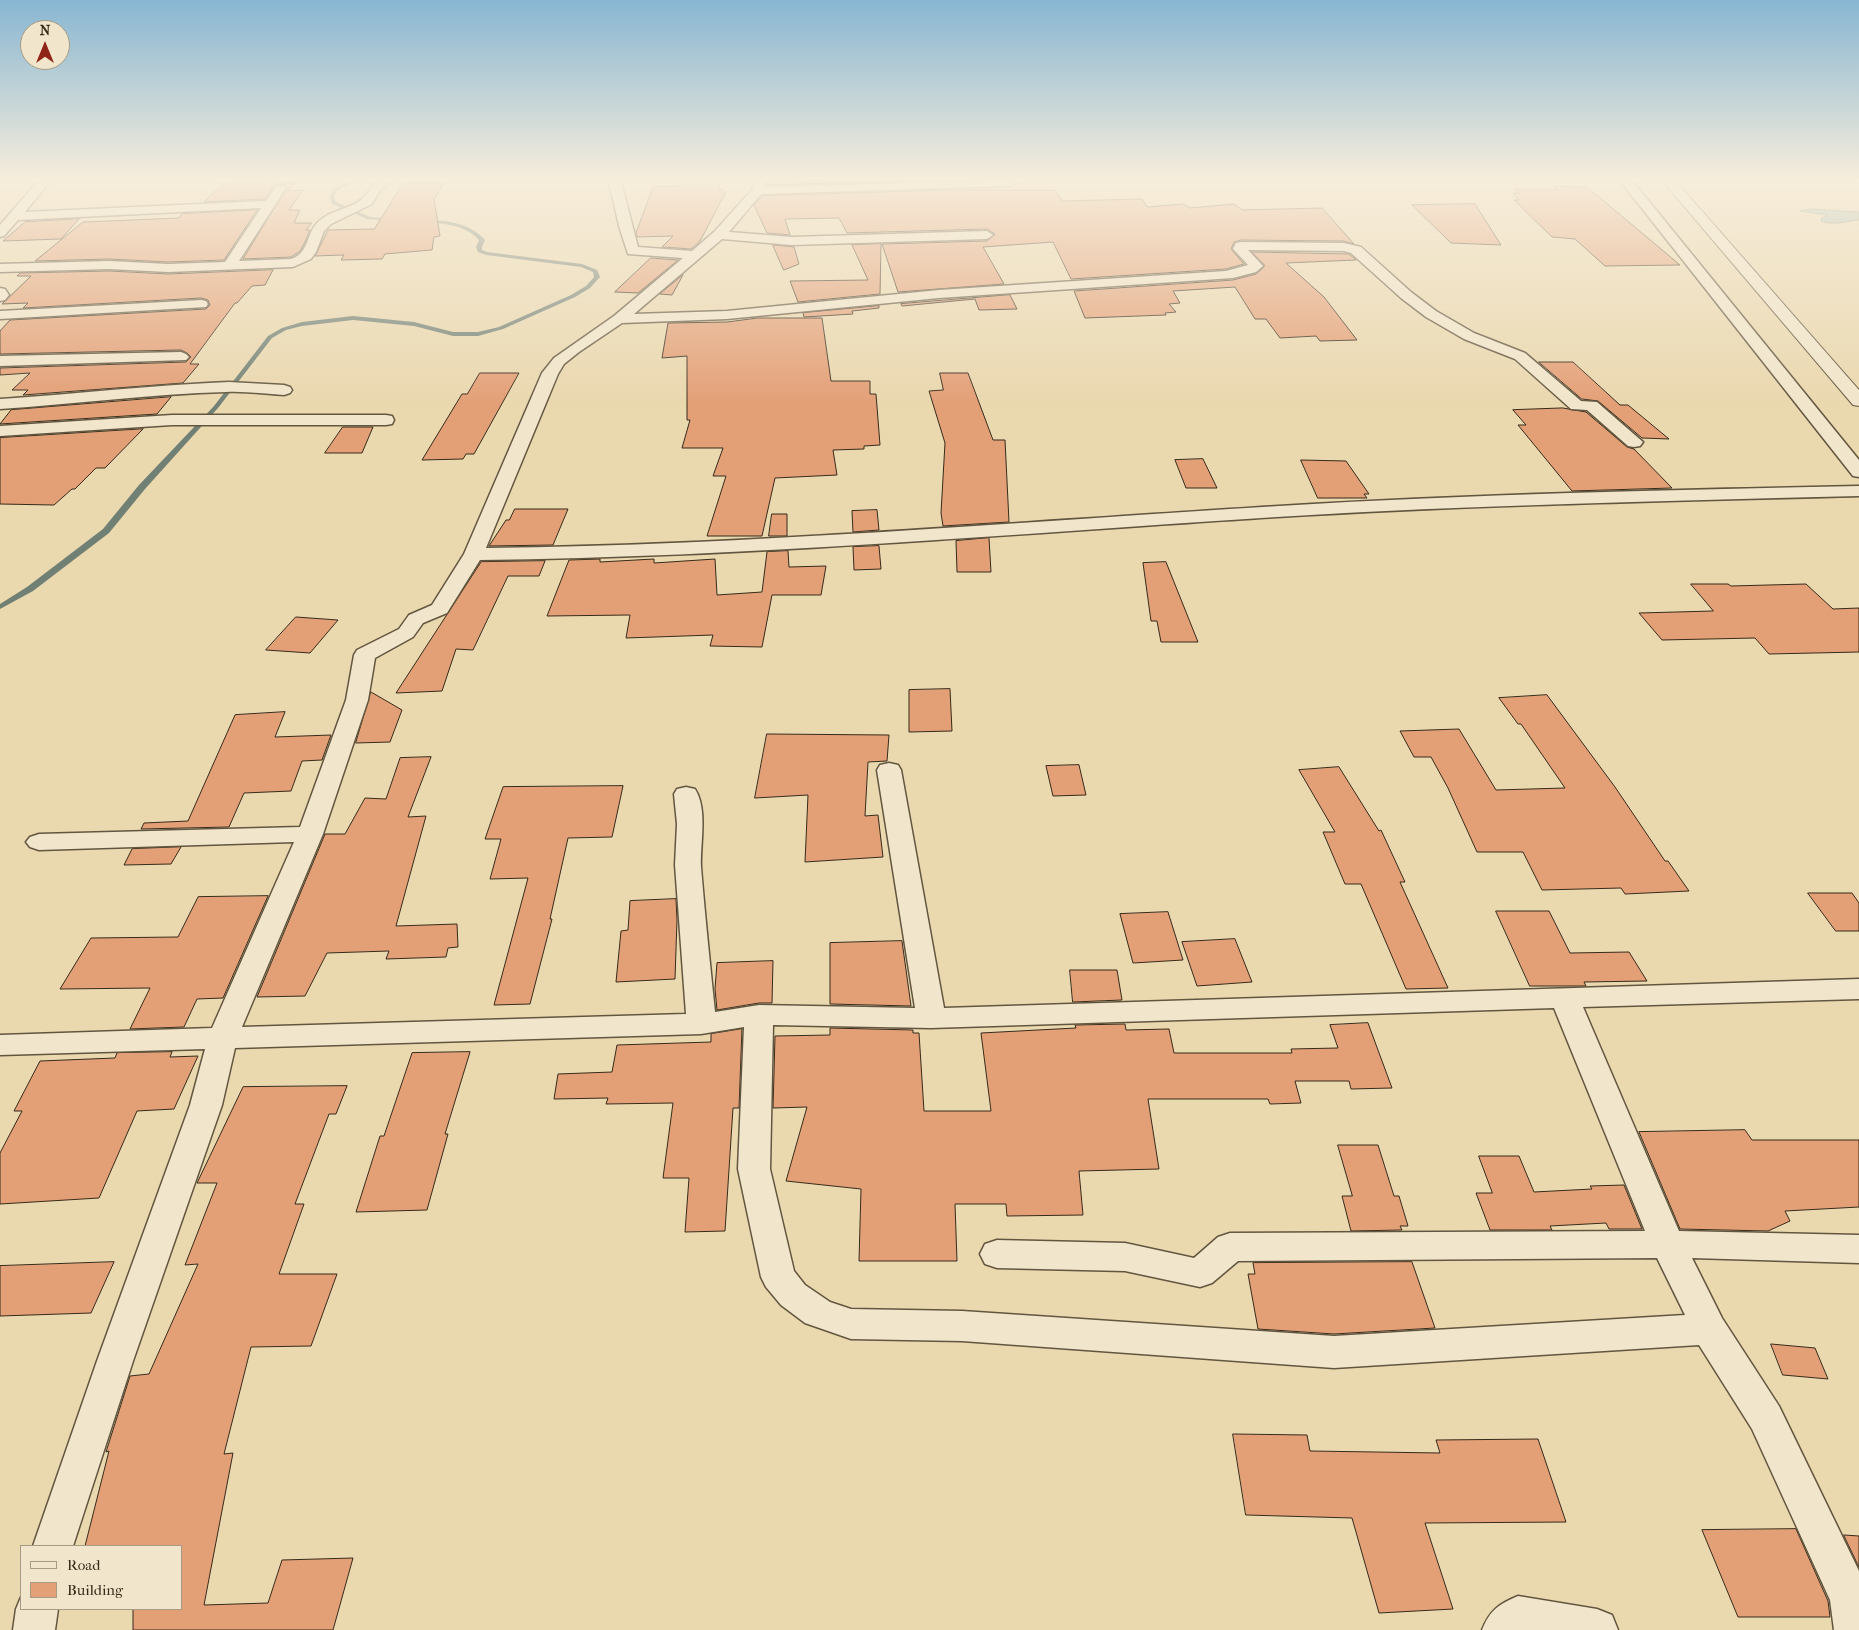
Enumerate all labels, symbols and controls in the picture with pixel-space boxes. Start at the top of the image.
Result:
north arrow [20,20,70,70]
text: N [40,22,50,39]
legend [20,1545,182,1610]
text: Road [67,1556,100,1574]
text: Building [67,1581,123,1599]

